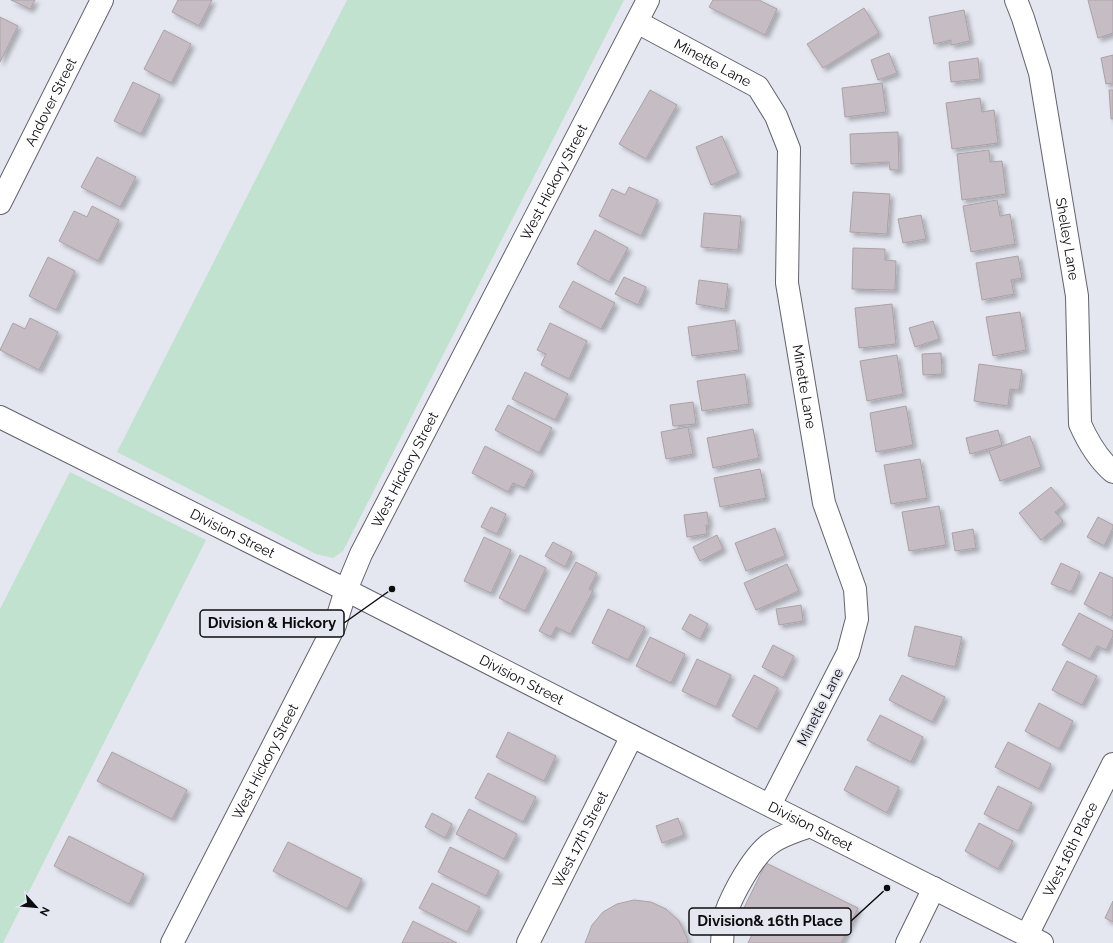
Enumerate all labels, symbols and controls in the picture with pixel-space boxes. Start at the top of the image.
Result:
street label: Minette Lane [672,36,754,90]
street label: Andover Street [22,55,80,149]
street label: West Hickory Street [517,121,590,243]
street label: Shelley Lane [1053,196,1082,281]
street label: Minette Lane [789,343,819,430]
street label: West Hickory Street [368,409,441,530]
street label: Division Street [188,505,278,561]
callout: Division & Hickory [200,610,344,637]
text: Division & Hickory [208,614,337,632]
street label: Division Street [477,652,567,708]
street label: Minette Lane [794,666,846,748]
street label: West Hickory Street [229,701,302,822]
street label: West 17th Street [549,788,611,890]
street label: Division Street [766,798,856,854]
street label: West 16th Place [1040,799,1101,899]
north arrow [16,887,56,927]
text: N [37,905,52,918]
callout: Division& 16th Place [689,908,851,935]
text: Division& 16th Place [697,912,843,930]

